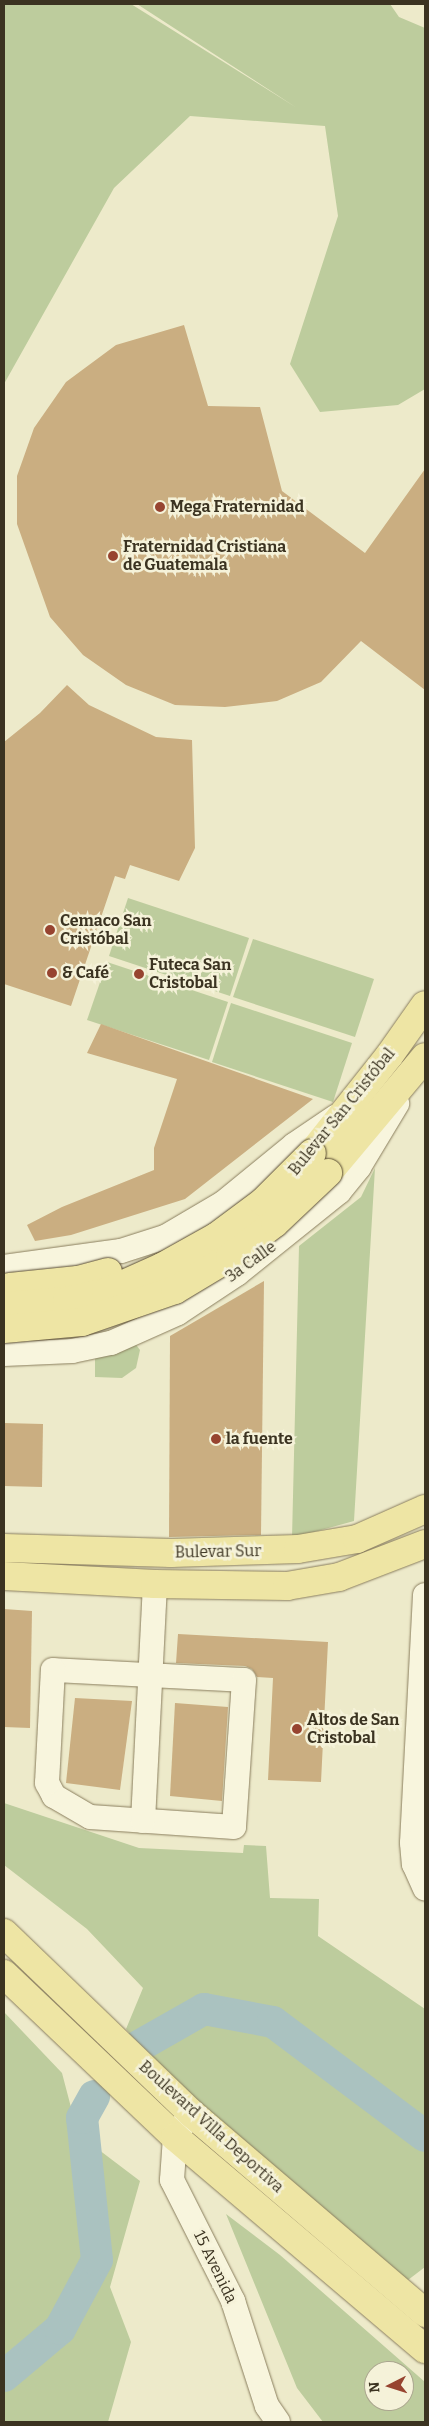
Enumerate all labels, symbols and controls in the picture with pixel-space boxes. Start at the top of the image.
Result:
place label: Mega Fraternidad [170,497,304,517]
marker: Mega Fraternidad [154,501,166,513]
place label: Fraternidad Cristiana de Guatemala [123,537,286,575]
marker: Fraternidad Cristiana de Guatemala [107,550,119,562]
place label: Cemaco San Cristóbal [60,911,152,949]
marker: Cemaco San Cristóbal [44,924,56,936]
place label: Futeca San Cristobal [149,955,231,993]
place label: & Café [62,963,109,983]
marker: & Café [46,967,58,979]
marker: Futeca San Cristobal [133,968,145,980]
street label: Bulevar San Cristóbal [285,1045,399,1179]
street label: 3a Calle [222,1237,280,1287]
place label: la fuente [226,1429,293,1449]
marker: la fuente [210,1433,222,1445]
street label: Bulevar Sur [175,1542,261,1562]
place label: Altos de San Cristobal [307,1710,399,1748]
marker: Altos de San Cristobal [291,1723,303,1735]
street label: Boulevard Villa Deportiva [135,2057,287,2197]
street label: 15 Avenida [189,2227,241,2307]
north arrow [364,2361,414,2411]
text: N [366,2381,383,2393]

